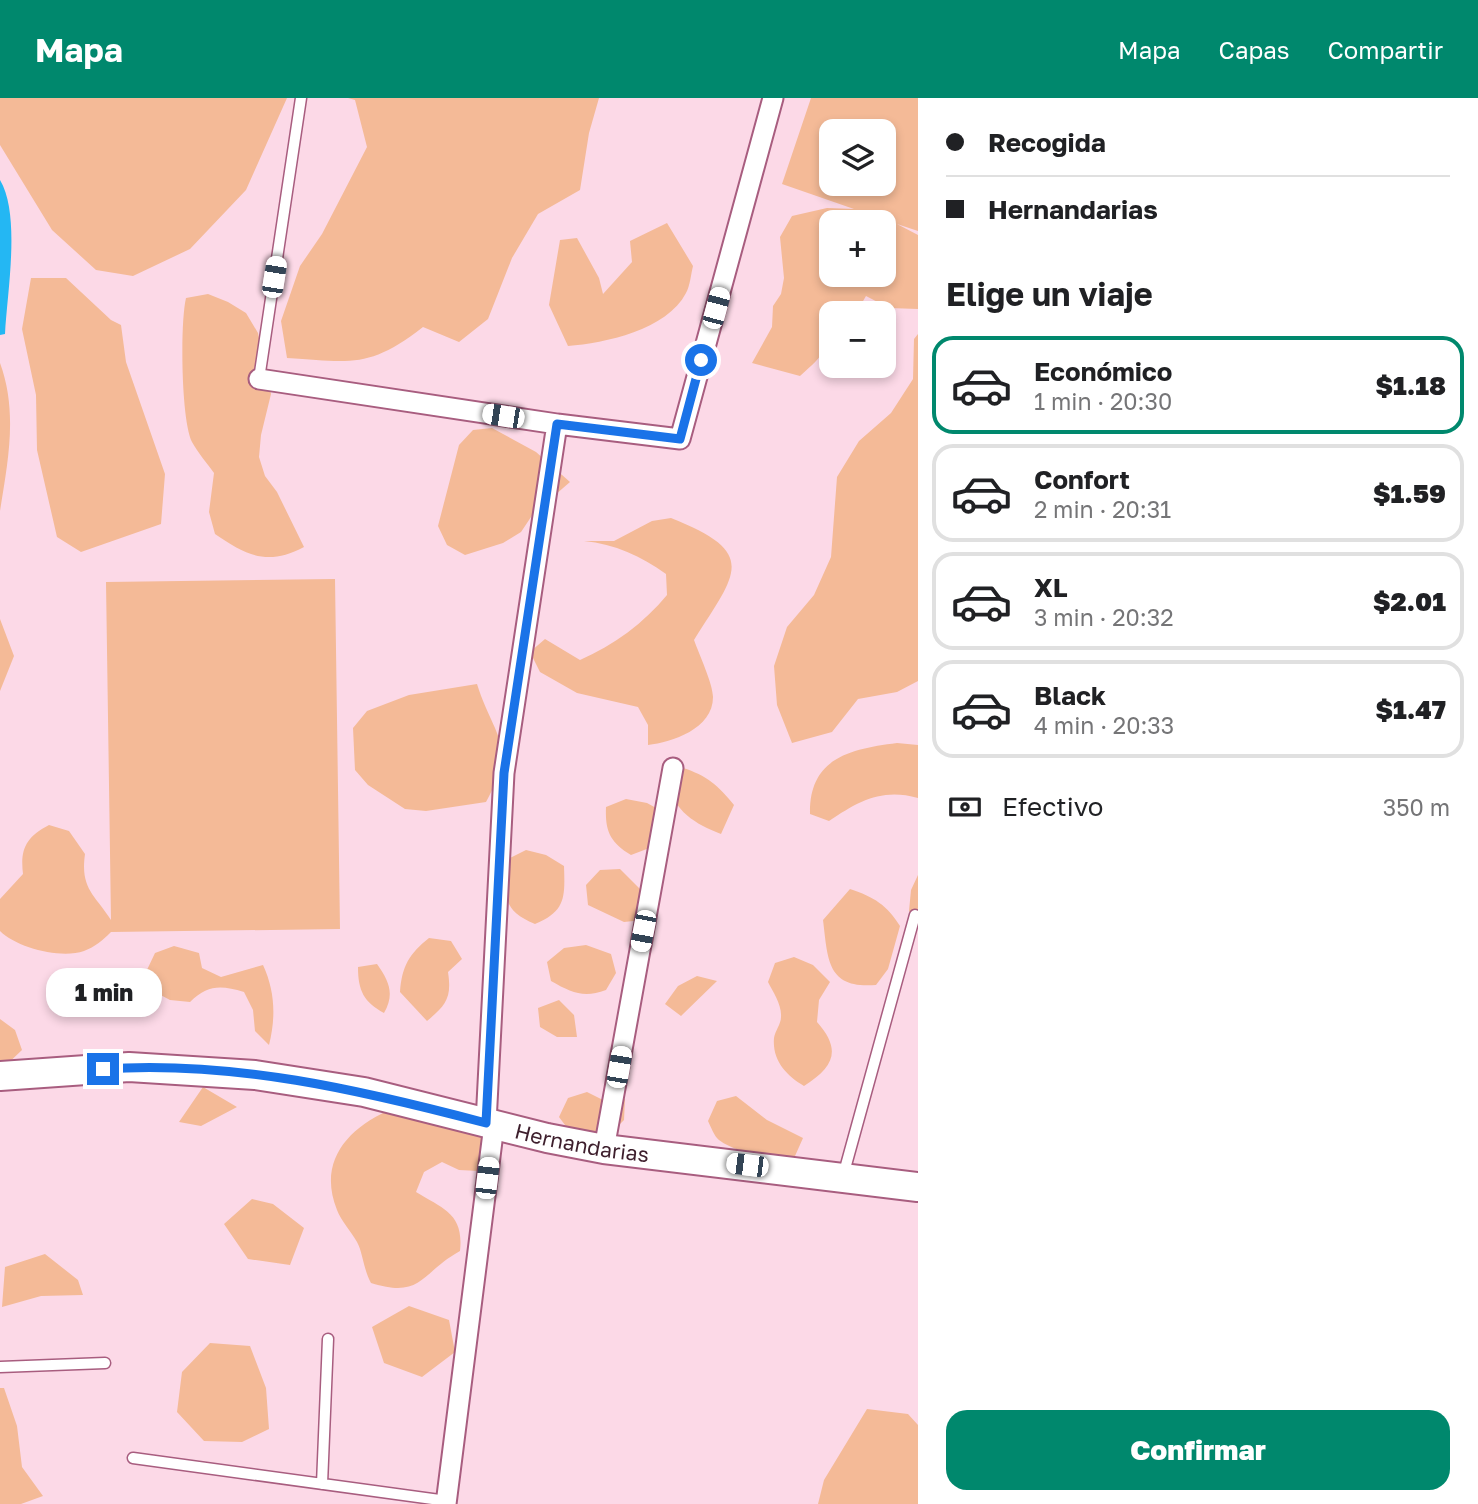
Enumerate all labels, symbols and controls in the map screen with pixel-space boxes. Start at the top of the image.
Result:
text: Mapa [35,30,123,69]
text: Mapa [1118,35,1181,64]
text: Capas [1219,35,1289,64]
text: Compartir [1327,35,1443,64]
map controls [819,119,896,378]
button: layers [819,119,896,196]
text: Recogida [988,127,1106,158]
text: Hernandarias [988,194,1158,225]
button: + [819,210,896,287]
car [261,255,288,299]
text: Elige un viaje [946,275,1153,313]
car [701,285,732,331]
button: − [819,301,896,378]
route start [685,344,717,376]
icon: car [950,354,1013,417]
text: Económico [1034,356,1172,387]
text: $1.18 [1376,370,1446,401]
text: 1 min · 20:30 [1034,387,1172,415]
car [481,402,526,430]
icon: car [950,462,1013,525]
text: Confort [1034,464,1130,495]
text: $1.59 [1373,478,1446,509]
text: 2 min · 20:31 [1034,495,1171,523]
icon: car [950,570,1013,633]
text: XL [1034,572,1068,603]
text: $2.01 [1373,586,1446,617]
text: 3 min · 20:32 [1034,603,1174,631]
icon: car [950,678,1013,741]
text: Black [1034,680,1106,711]
text: $1.47 [1376,694,1446,725]
text: 4 min · 20:33 [1034,711,1174,739]
icon: cash [946,788,984,826]
text: Efectivo [1002,791,1103,822]
text: 350 m [1383,793,1450,821]
car [629,908,658,954]
callout: 1 min [45,968,161,1016]
text: 1 min [75,978,133,1006]
car [606,1044,633,1090]
route end [87,1053,119,1085]
street label: Hernandarias [512,1117,650,1167]
car [725,1152,770,1178]
car [475,1156,500,1200]
button: Confirmar [946,1410,1450,1490]

